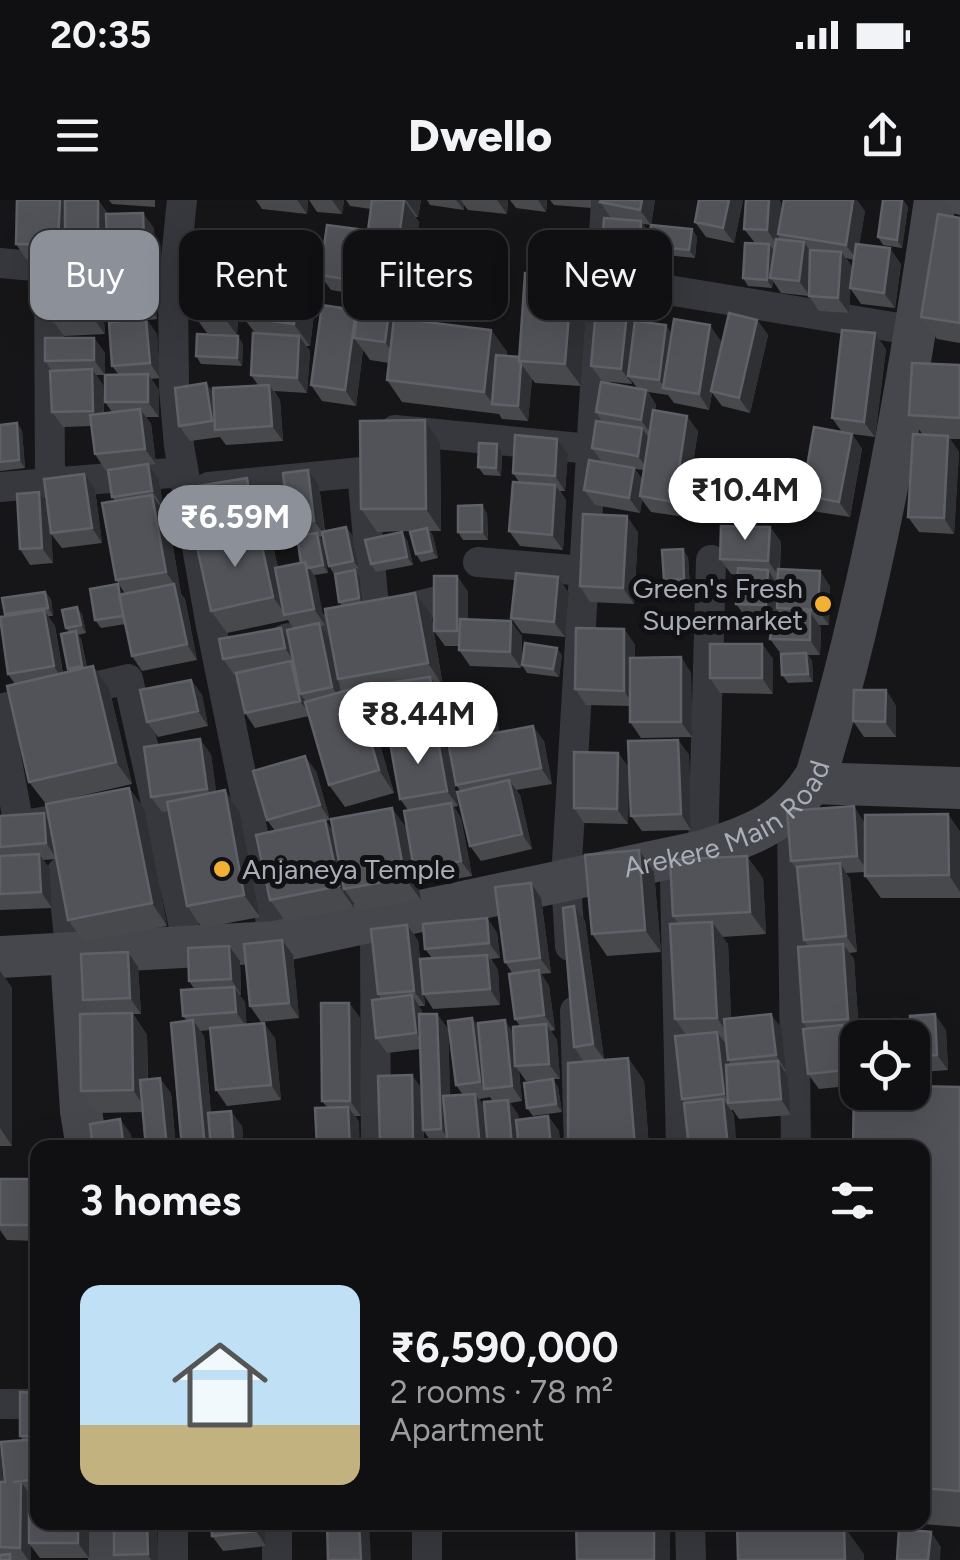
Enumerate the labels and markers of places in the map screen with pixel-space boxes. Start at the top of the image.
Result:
pin: ₹10.4M [664,458,826,543]
pin: ₹6.59M [154,485,316,570]
place label: Green's Fresh Supermarket [632,571,803,637]
marker: Green's Fresh Supermarket [812,593,834,615]
pin: ₹8.44M [337,682,499,767]
place label: Anjaneya Temple [242,852,455,886]
marker: Anjaneya Temple [211,858,233,880]

